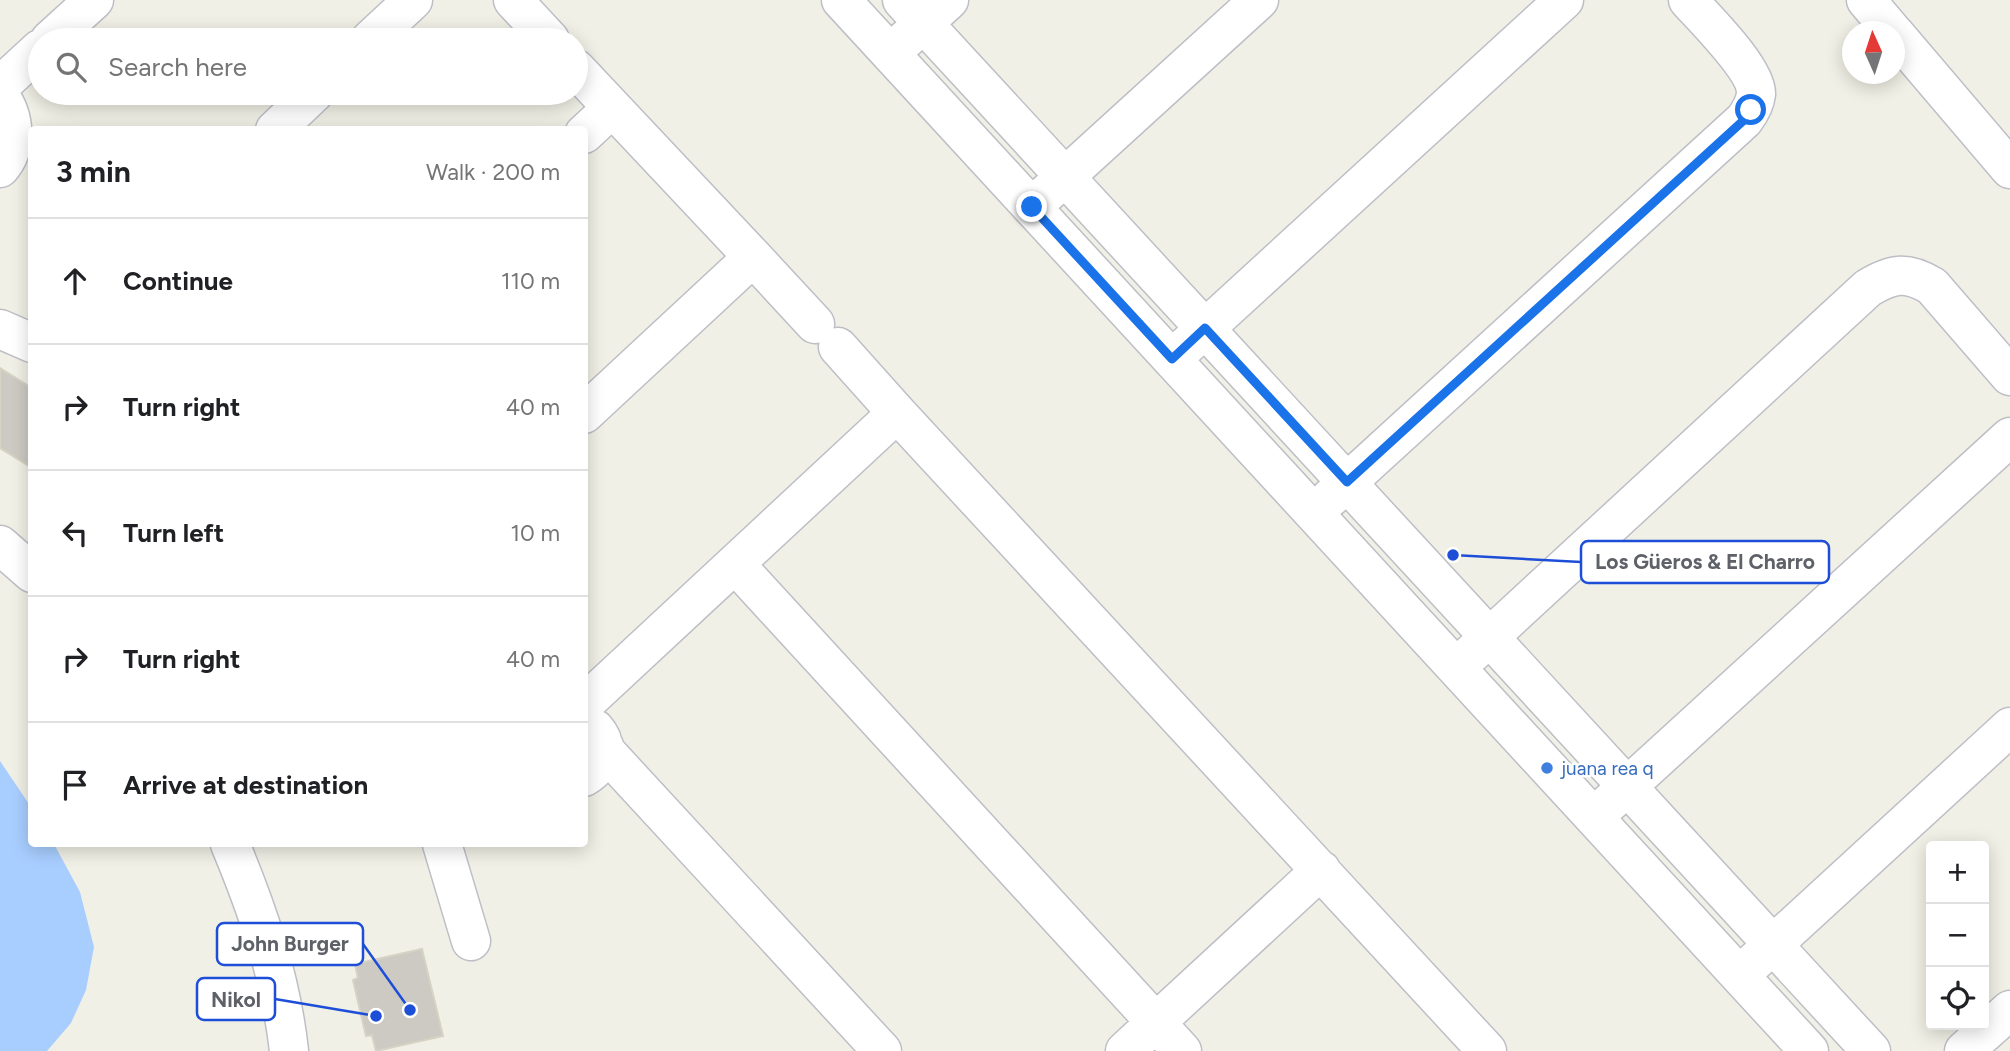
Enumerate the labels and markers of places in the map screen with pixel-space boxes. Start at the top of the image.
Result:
callout: Los Güeros & El Charro [1581,541,1829,583]
place label: juana rea q [1560,757,1654,780]
marker: juana rea q [1539,760,1555,776]
callout: John Burger [217,923,363,965]
callout: Nikol [197,978,275,1020]

